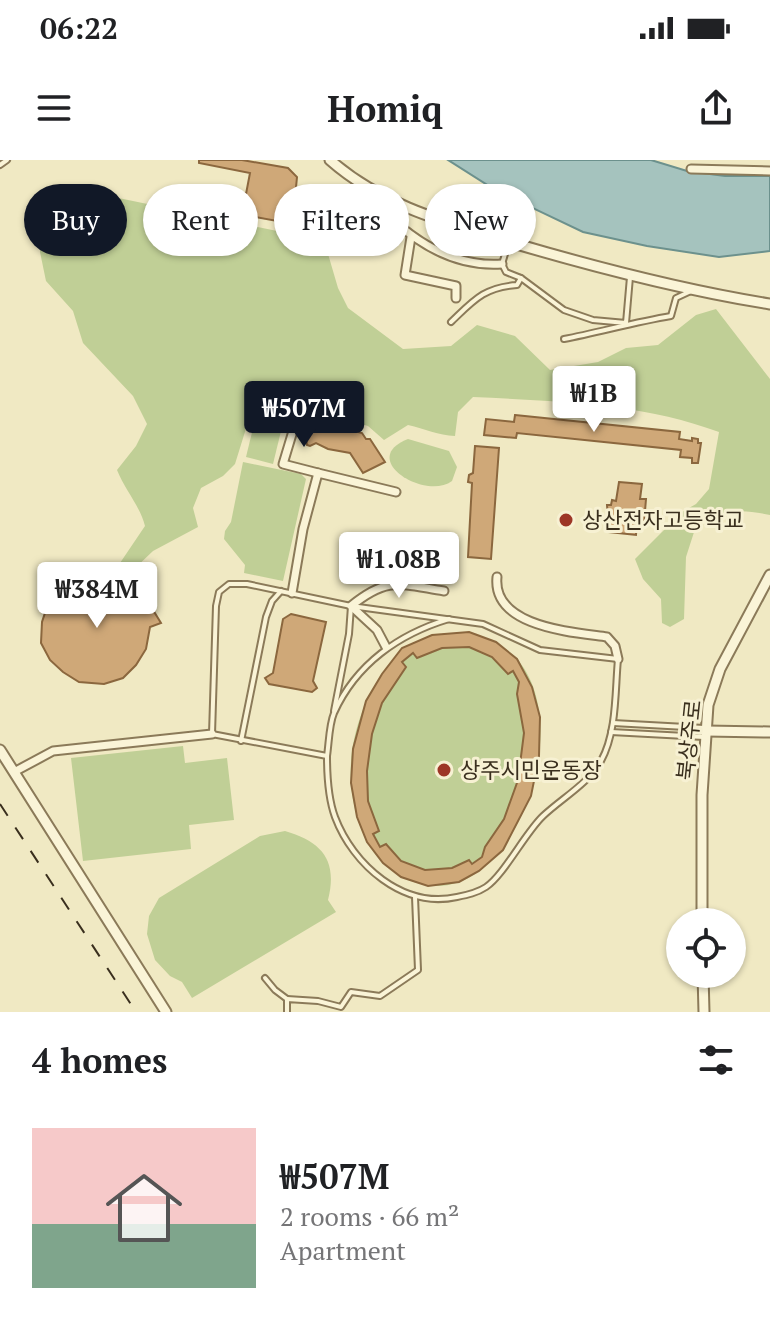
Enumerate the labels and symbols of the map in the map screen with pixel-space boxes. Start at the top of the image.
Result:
pin: ₩1B [555,366,633,434]
pin: ₩507M [248,381,360,449]
place label: 상산전자고등학교 [582,505,744,534]
marker: 상산전자고등학교 [557,511,575,529]
pin: ₩1.08B [334,532,464,600]
pin: ₩384M [41,562,153,630]
street label: 북상주로 [670,698,707,782]
place label: 상주시민운동장 [460,755,602,784]
marker: 상주시민운동장 [435,761,453,779]

